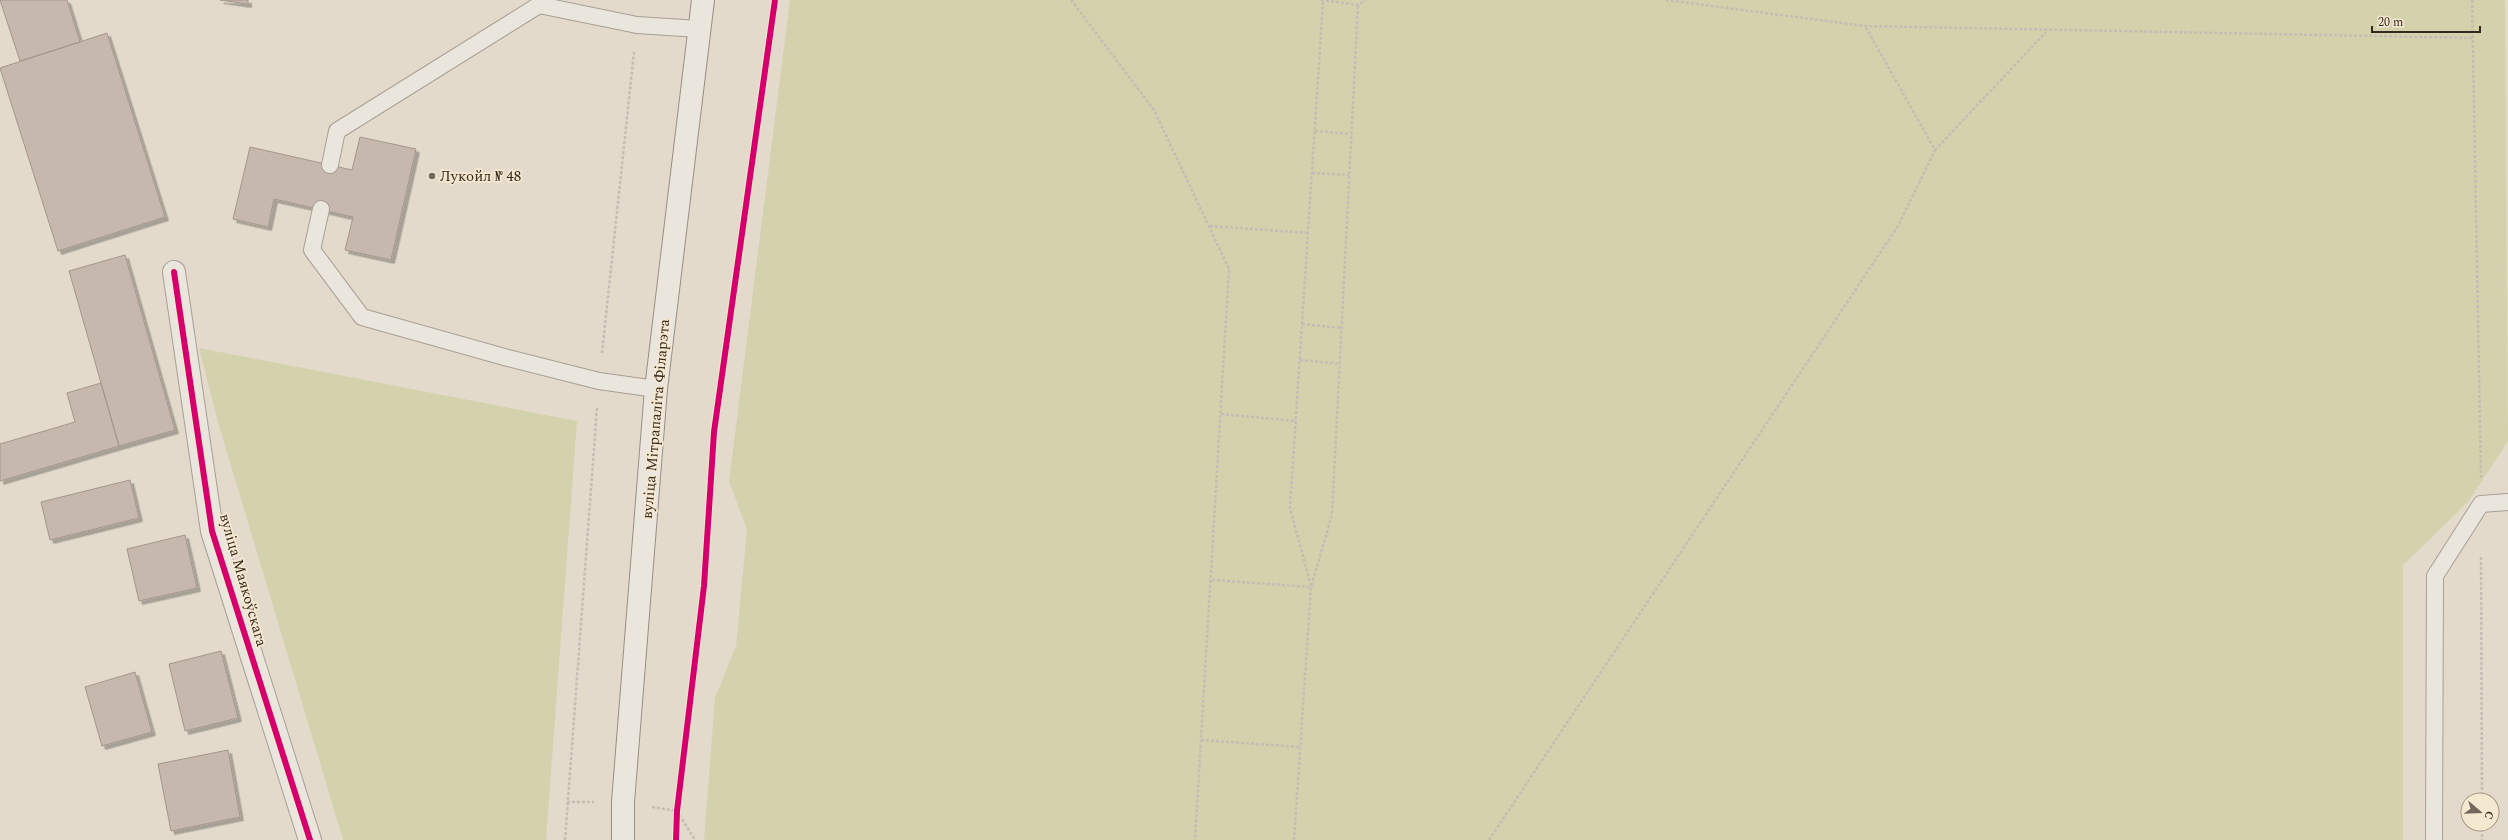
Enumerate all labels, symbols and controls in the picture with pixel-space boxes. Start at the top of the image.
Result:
scale bar [2372,8,2480,34]
text: 20 m [2378,13,2403,32]
place label: Лукойл № 48 [440,165,521,188]
marker: Лукойл № 48 [427,171,437,181]
street label: вуліца Мітрапаліта Філарэта [636,317,676,520]
street label: вуліца Маякоўскага [213,511,273,650]
north arrow [2460,792,2500,832]
text: С [2480,809,2498,822]

